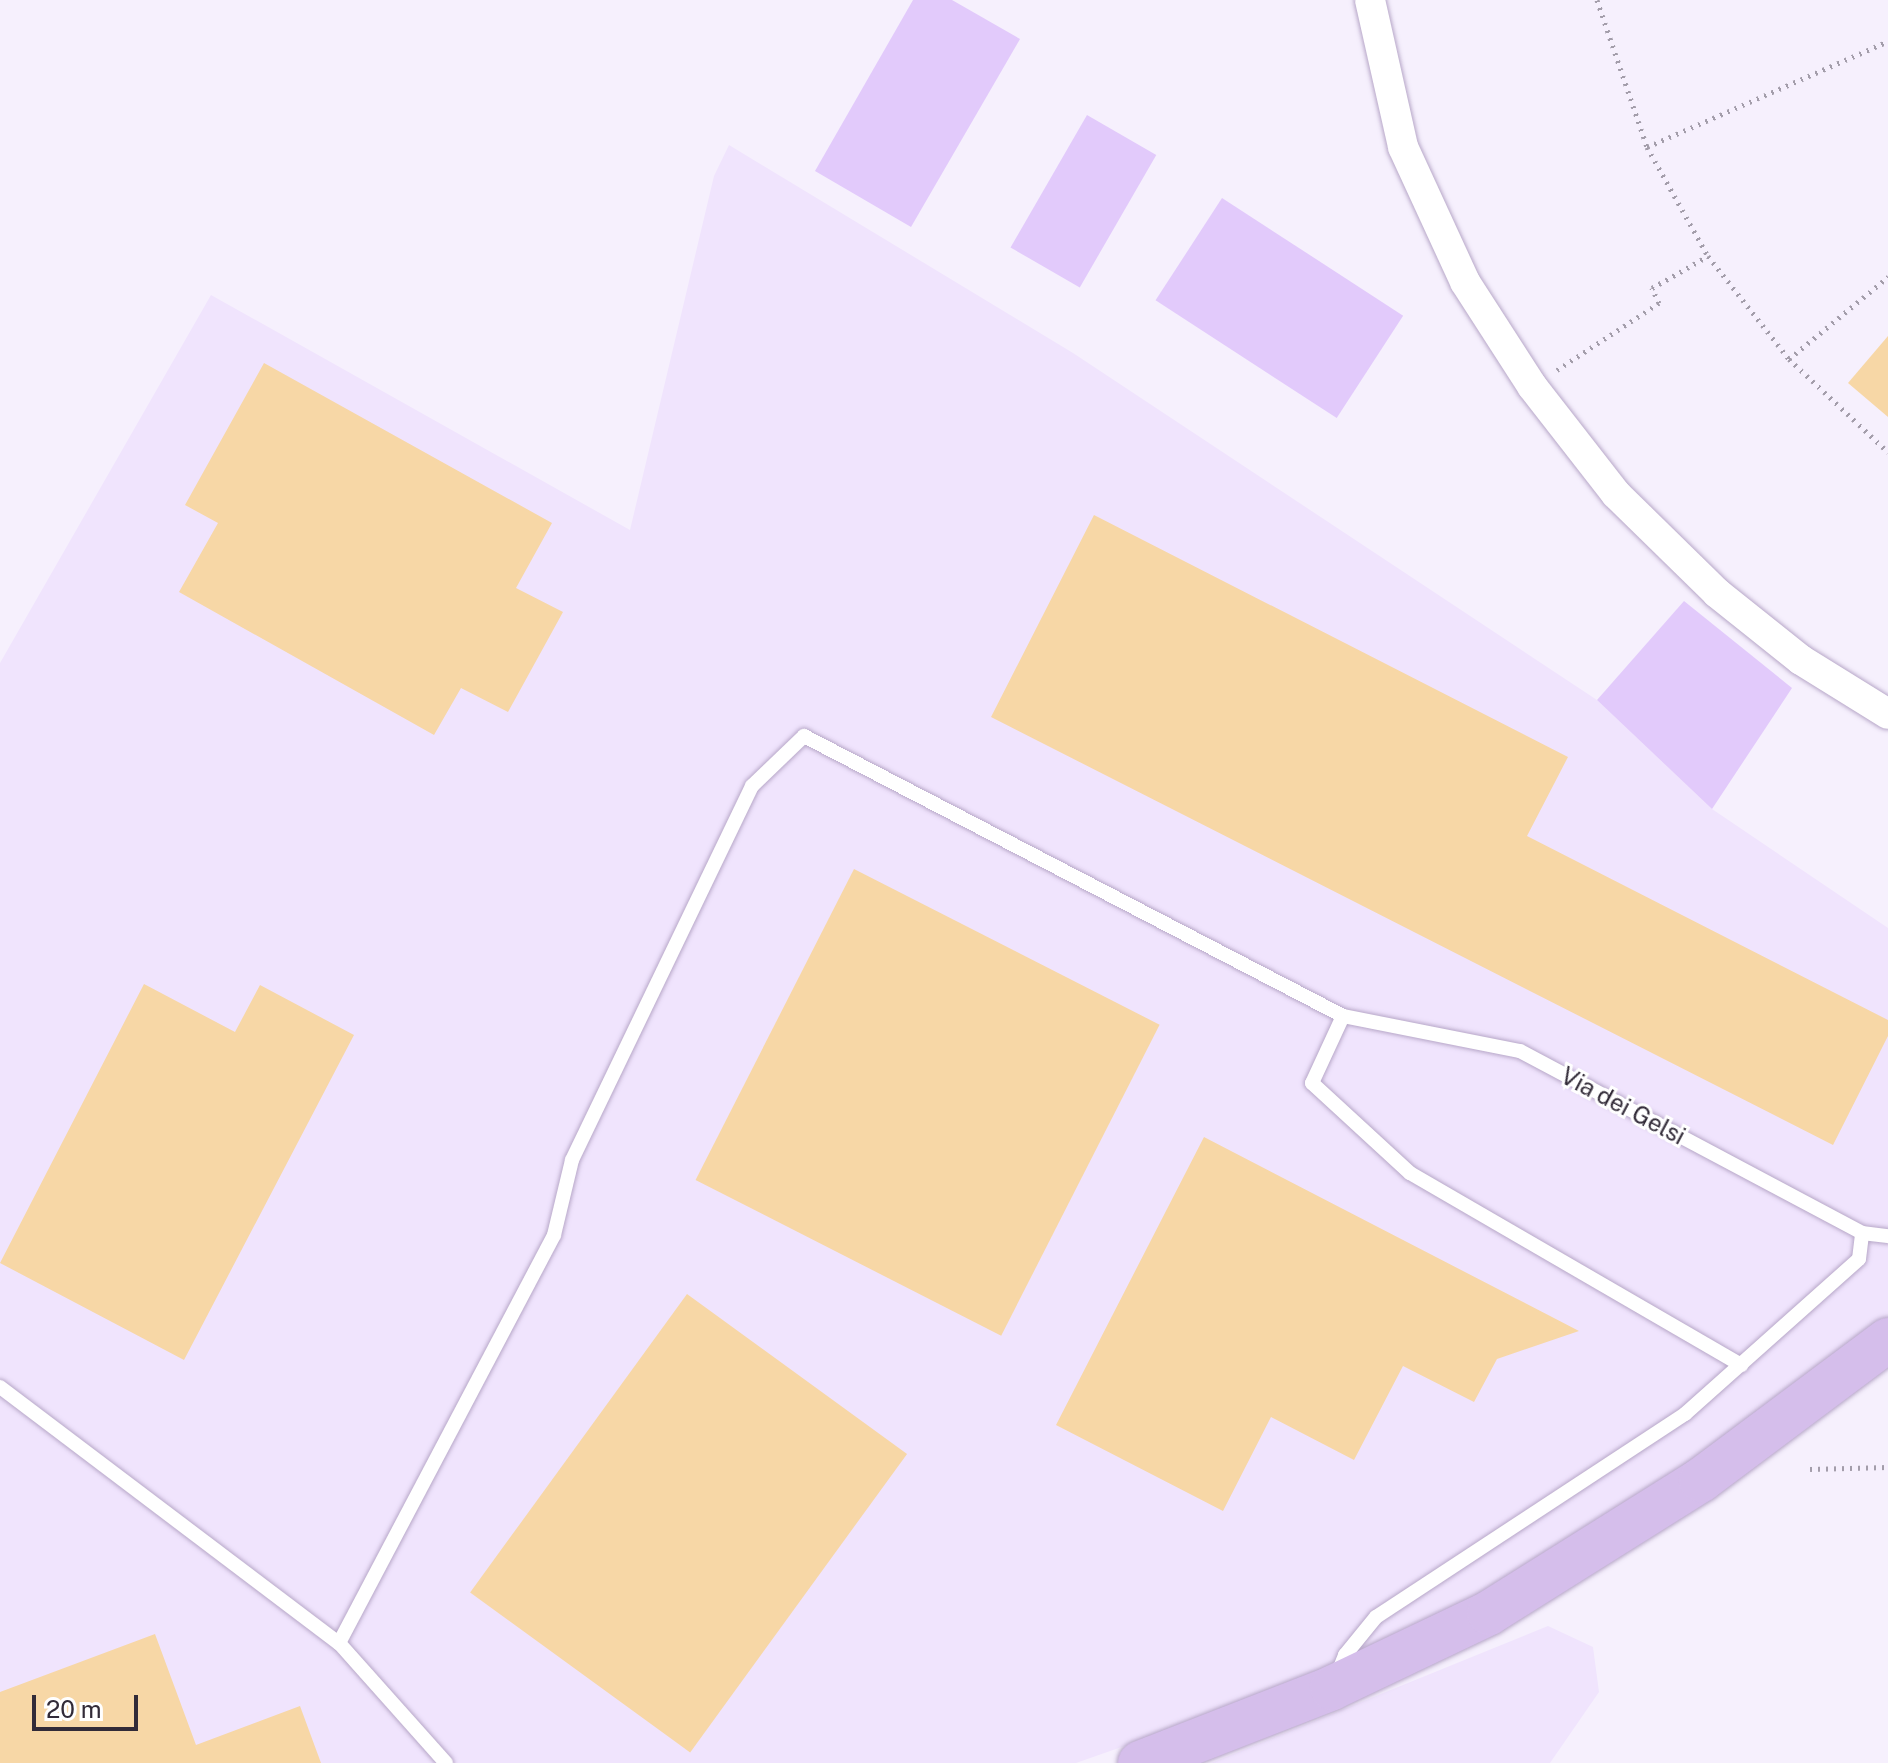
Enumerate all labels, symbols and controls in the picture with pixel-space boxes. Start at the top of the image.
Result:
street label: Via dei Gelsi [1556,1061,1690,1151]
scale bar [36,1679,142,1729]
text: 20 m [46,1695,102,1723]

